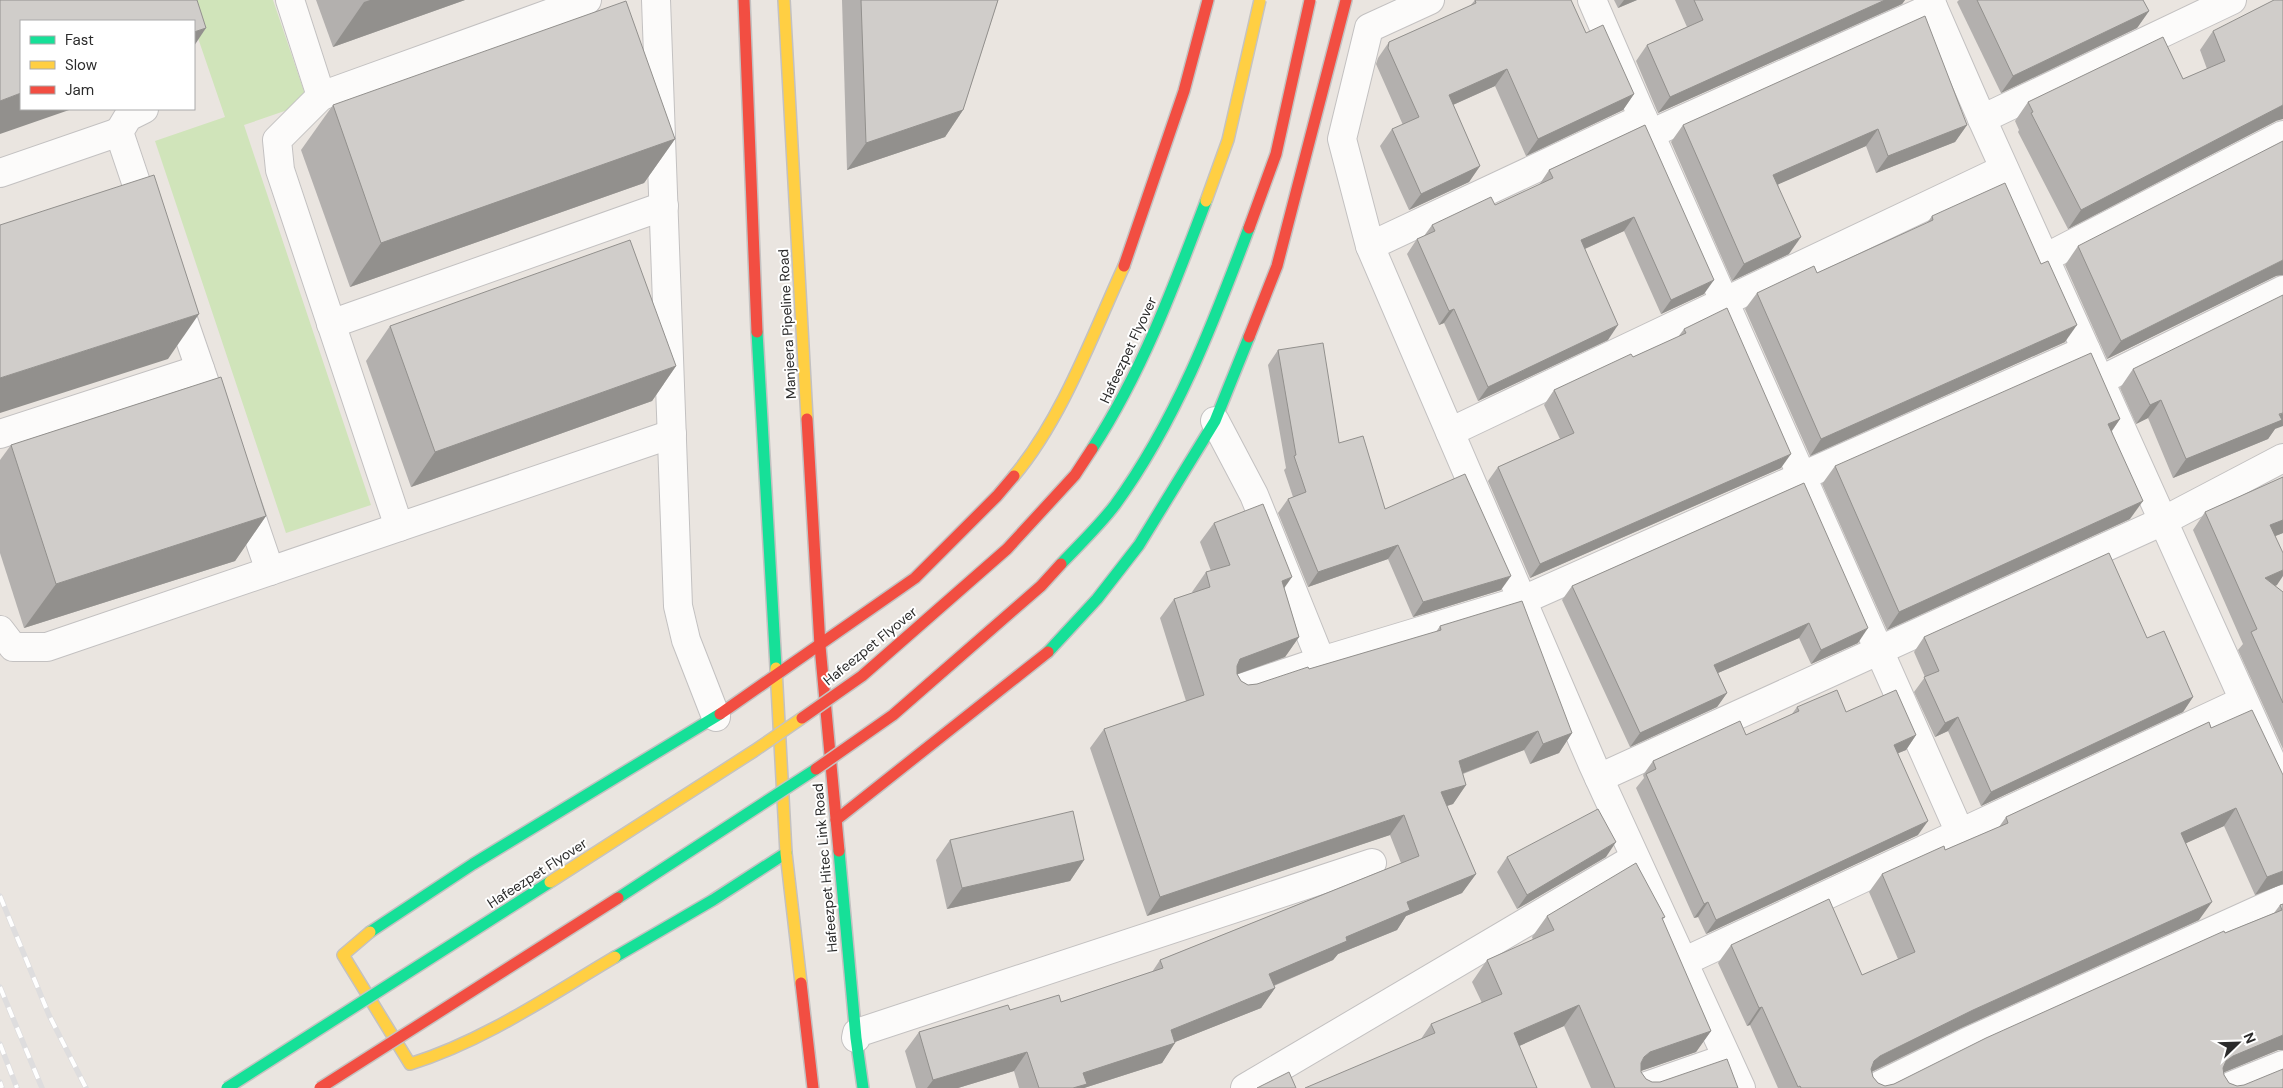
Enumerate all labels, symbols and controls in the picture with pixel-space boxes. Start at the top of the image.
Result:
legend [20,20,195,110]
text: Fast [65,30,94,50]
text: Slow [65,55,98,75]
text: Jam [65,80,94,100]
street label: Manjeera Pipeline Road [774,249,800,399]
street label: Hafeezpet Flyover [1095,294,1161,406]
street label: Hafeezpet Flyover [819,603,921,689]
street label: Hafeezpet Hitec Link Road [809,783,841,953]
street label: Hafeezpet Flyover [484,834,590,912]
north arrow [2213,1018,2263,1068]
text: N [2240,1030,2260,1046]

